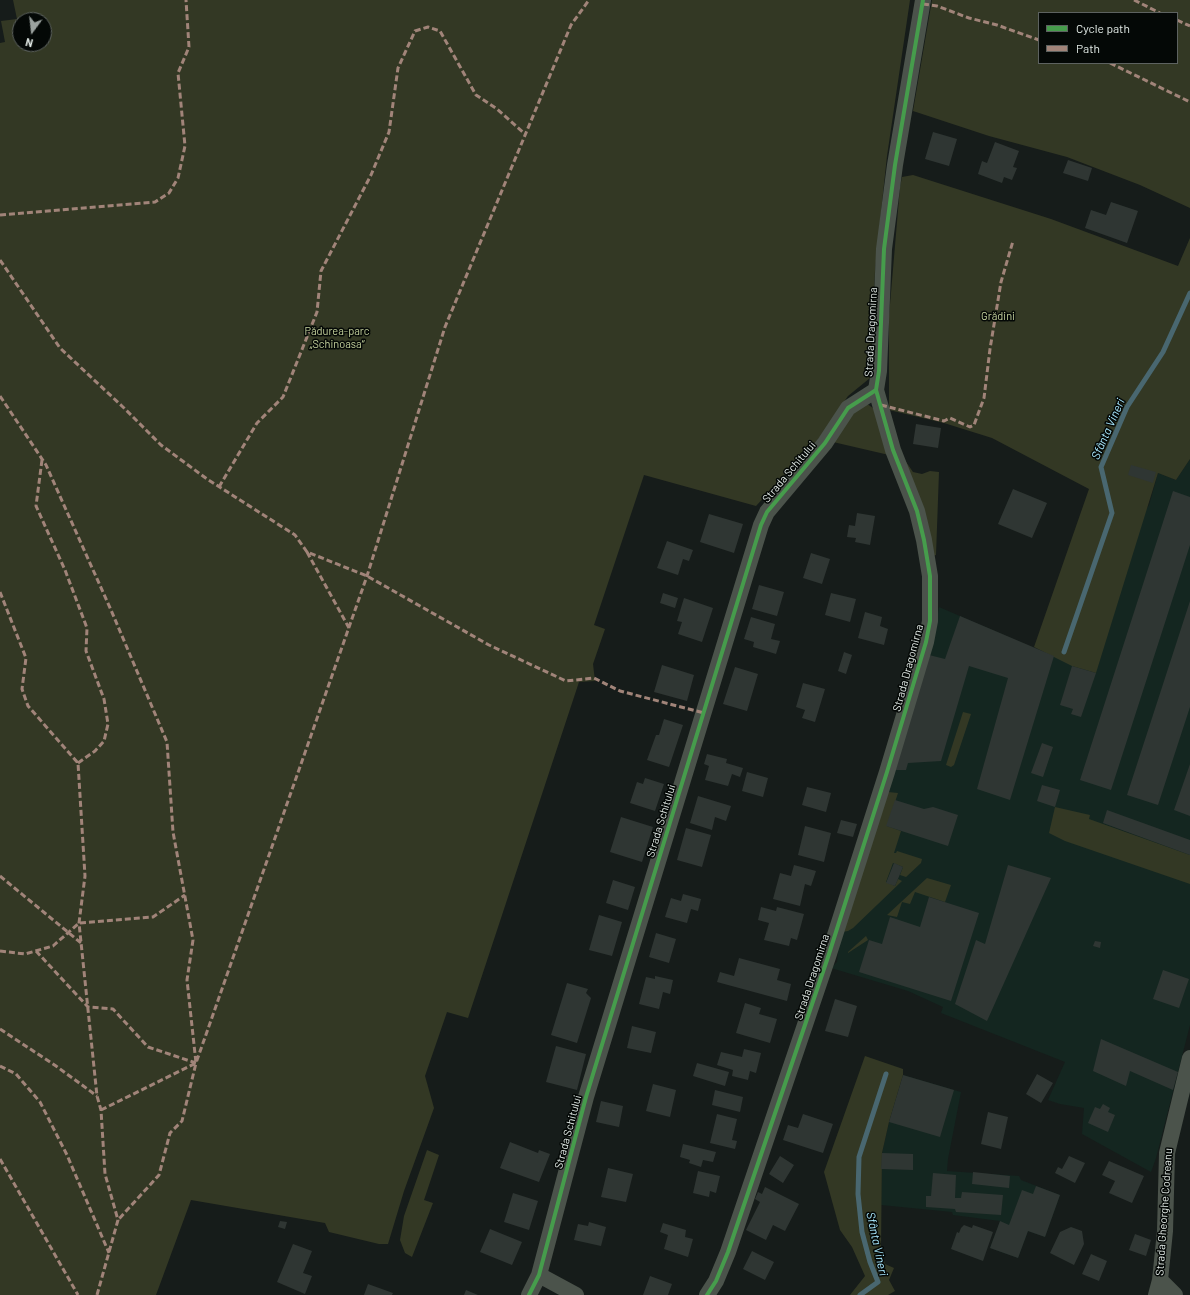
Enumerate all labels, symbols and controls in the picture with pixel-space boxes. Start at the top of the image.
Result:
north arrow [12,12,52,52]
legend [1038,12,1178,64]
text: Cycle path [1076,21,1130,35]
text: N [24,36,34,50]
text: Path [1076,41,1100,55]
street label: Strada Dragomirna [862,287,880,377]
park label: Grădini [981,309,1015,323]
park label: Pădurea-parc „Schinoasa“ [305,324,369,350]
water label: Sfânta Vineri [1088,396,1128,462]
street label: Strada Schitului [760,439,818,505]
street label: Strada Dragomirna [890,623,926,713]
street label: Strada Schitului [644,783,678,859]
street label: Strada Dragomirna [792,932,832,1022]
street label: Strada Schitului [552,1094,584,1170]
street label: Strada Gheorghe Codreanu [1153,1148,1175,1276]
water label: Sfânta Vineri [863,1211,891,1277]

